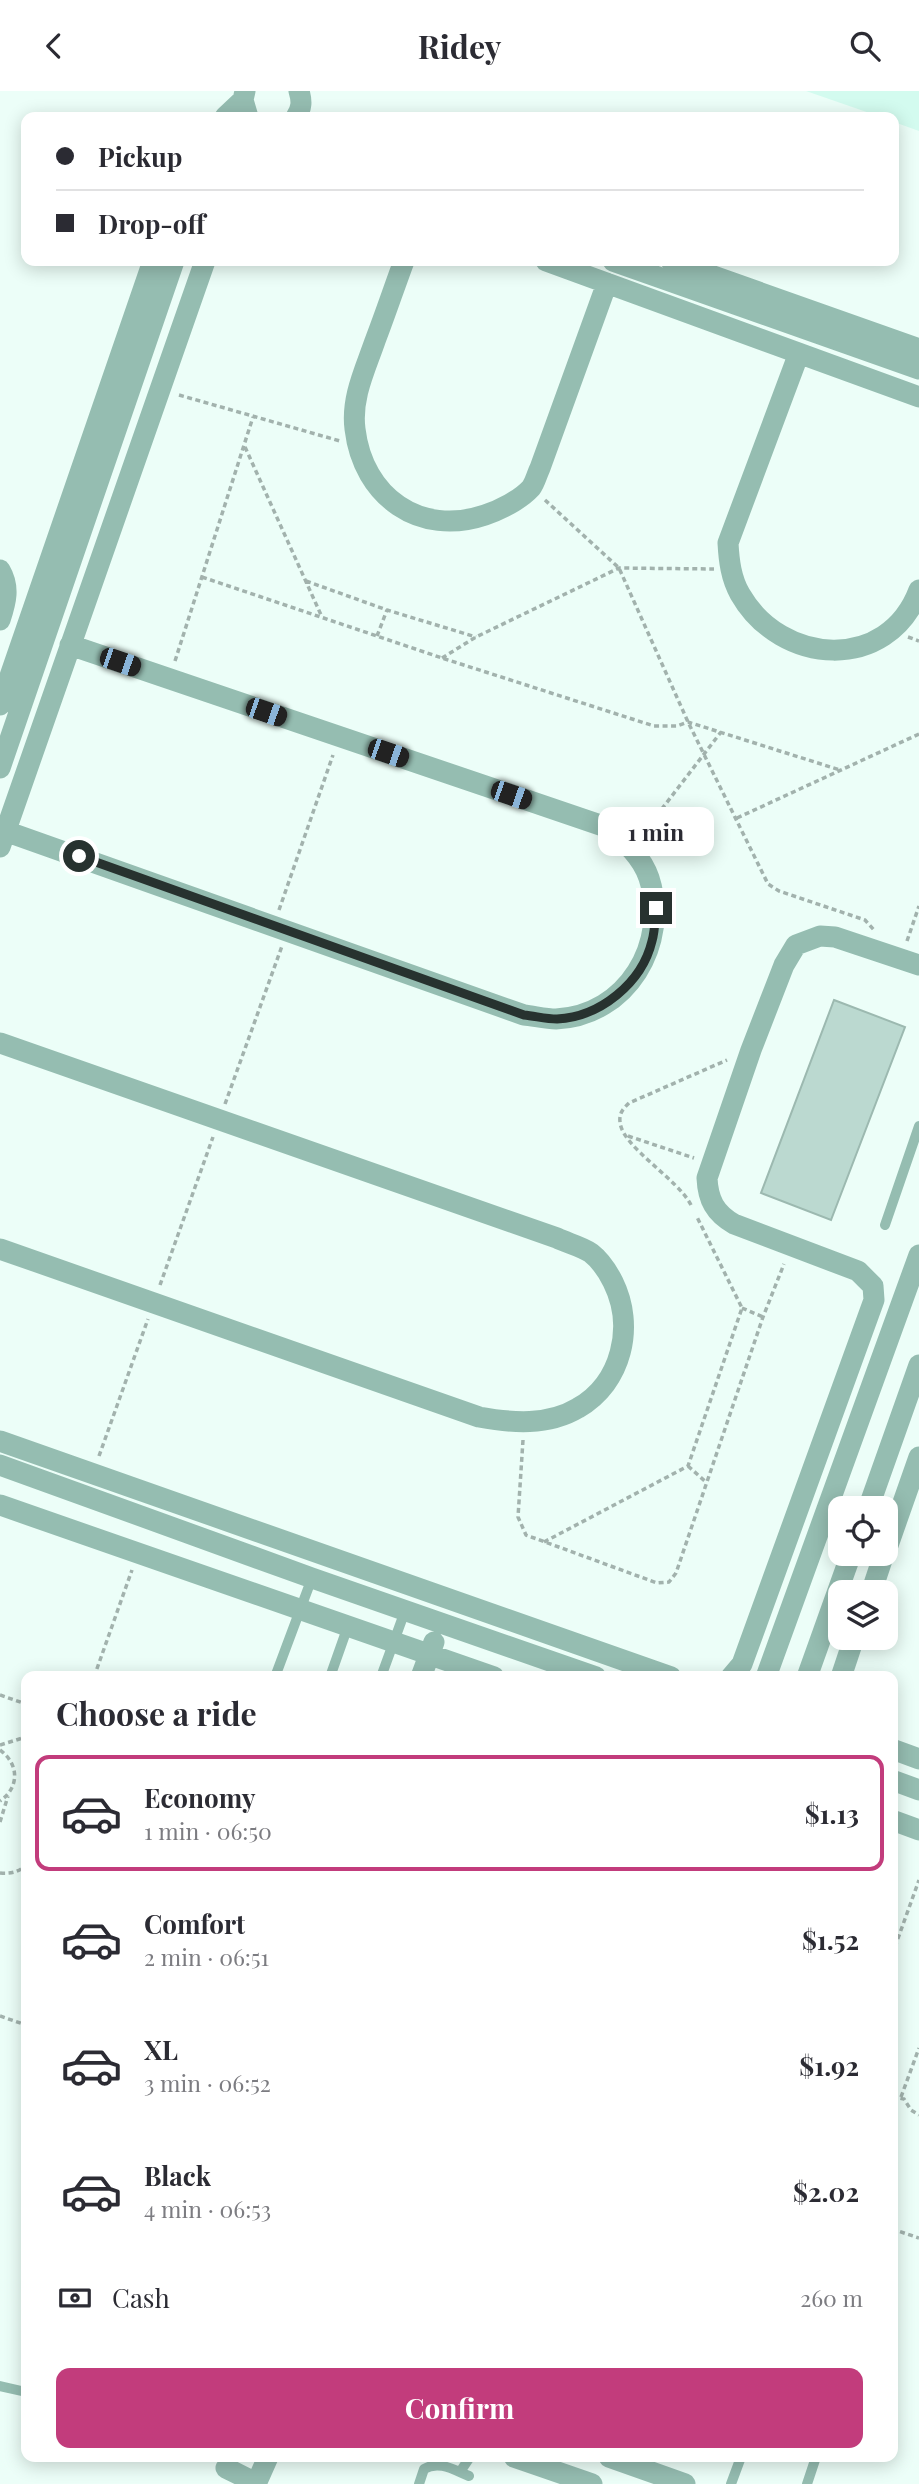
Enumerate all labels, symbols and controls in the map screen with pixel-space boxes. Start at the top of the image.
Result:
text: Ridey [418,24,501,67]
icon: back [35,27,73,65]
icon: search [846,27,884,65]
text: Pickup [98,139,182,174]
text: Drop-off [98,206,205,241]
car [97,645,144,679]
car [243,695,290,729]
car [365,736,412,770]
car [488,778,535,812]
callout: 1 min [598,807,714,855]
text: 1 min [628,816,684,847]
route start [63,840,95,872]
route end [640,892,672,924]
map controls [828,1496,898,1650]
button: locate [828,1496,898,1566]
button: layers [828,1580,898,1650]
text: Choose a ride [56,1691,257,1734]
text: Economy [144,1780,255,1815]
icon: car [60,1782,123,1845]
text: $1.13 [805,1796,859,1831]
text: 1 min · 06:50 [144,1815,272,1846]
text: Comfort [144,1906,245,1941]
icon: car [60,1908,123,1971]
text: $1.52 [802,1922,859,1957]
text: 2 min · 06:51 [144,1941,269,1972]
text: XL [144,2032,178,2067]
icon: car [60,2034,123,2097]
text: $1.92 [799,2048,859,2083]
text: 3 min · 06:52 [144,2067,271,2098]
text: Black [144,2158,211,2193]
icon: car [60,2160,123,2223]
text: $2.02 [793,2174,859,2209]
text: 4 min · 06:53 [144,2193,271,2224]
icon: cash [56,2279,94,2317]
text: Cash [112,2280,170,2315]
text: 260 m [800,2282,863,2313]
button: Confirm [56,2368,863,2448]

